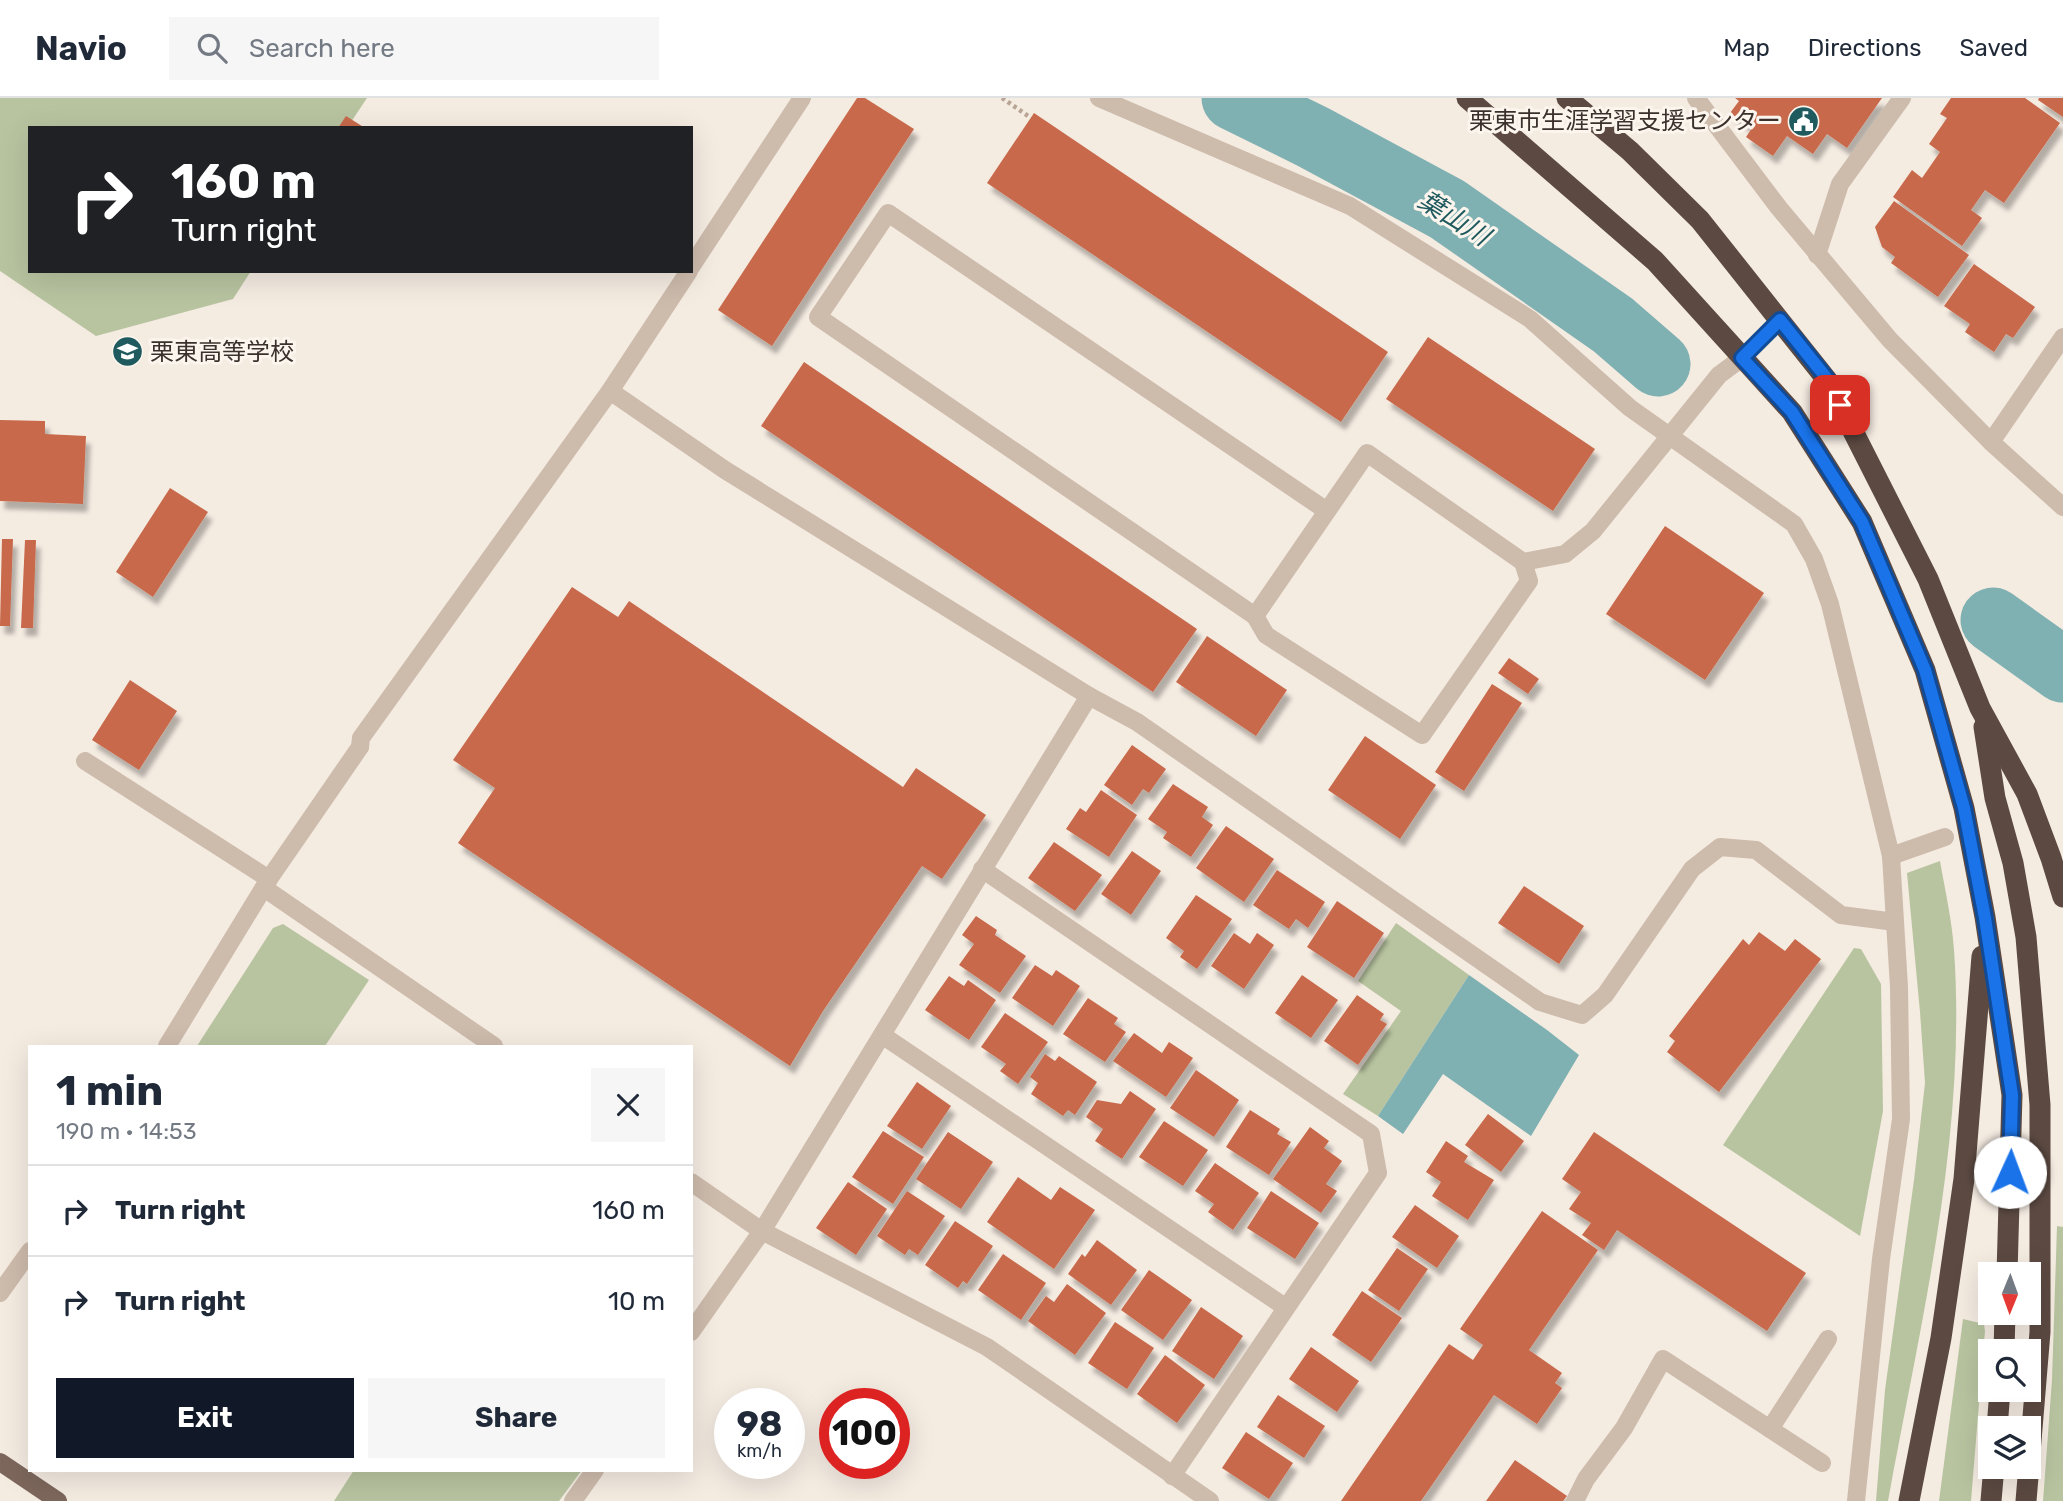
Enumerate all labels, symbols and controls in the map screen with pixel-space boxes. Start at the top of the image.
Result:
search box [169,17,659,80]
text: Navio [35,29,127,68]
icon: search [193,29,231,67]
text: Search here [249,33,395,64]
text: Map [1723,34,1770,62]
text: Directions [1808,34,1921,62]
text: Saved [1959,34,2028,62]
public building icon: 栗東市生涯学習支援センター [1787,104,1821,138]
place label: 栗東市生涯学習支援センター [1469,107,1781,135]
text: 160 m [171,152,316,210]
icon: right [56,154,147,245]
water label: 葉山川 [1412,185,1498,254]
text: Turn right [171,211,316,249]
school or university icon: 栗東高等学校 [110,335,144,369]
place label: 栗東高等学校 [150,338,294,366]
pin [1810,375,1870,435]
icon: arrive [1821,386,1859,424]
text: 1 min [56,1066,163,1116]
button: close [591,1068,665,1142]
text: 190 m · 14:53 [56,1117,197,1145]
position arrow [1973,1135,2047,1209]
icon: right [56,1192,94,1230]
text: Turn right [115,1195,245,1226]
text: 160 m [592,1195,665,1226]
north arrow [1978,1262,2040,1325]
map controls [1978,1262,2041,1479]
icon: right [56,1283,94,1321]
text: Turn right [115,1286,245,1317]
text: 10 m [608,1286,665,1317]
button: search [1978,1339,2041,1402]
button: Exit [56,1378,354,1458]
button: Share [368,1378,665,1458]
speed limit sign: 100 [819,1388,910,1479]
text: 98 [736,1403,783,1445]
button: layers [1978,1416,2041,1479]
text: km/h [737,1440,782,1462]

